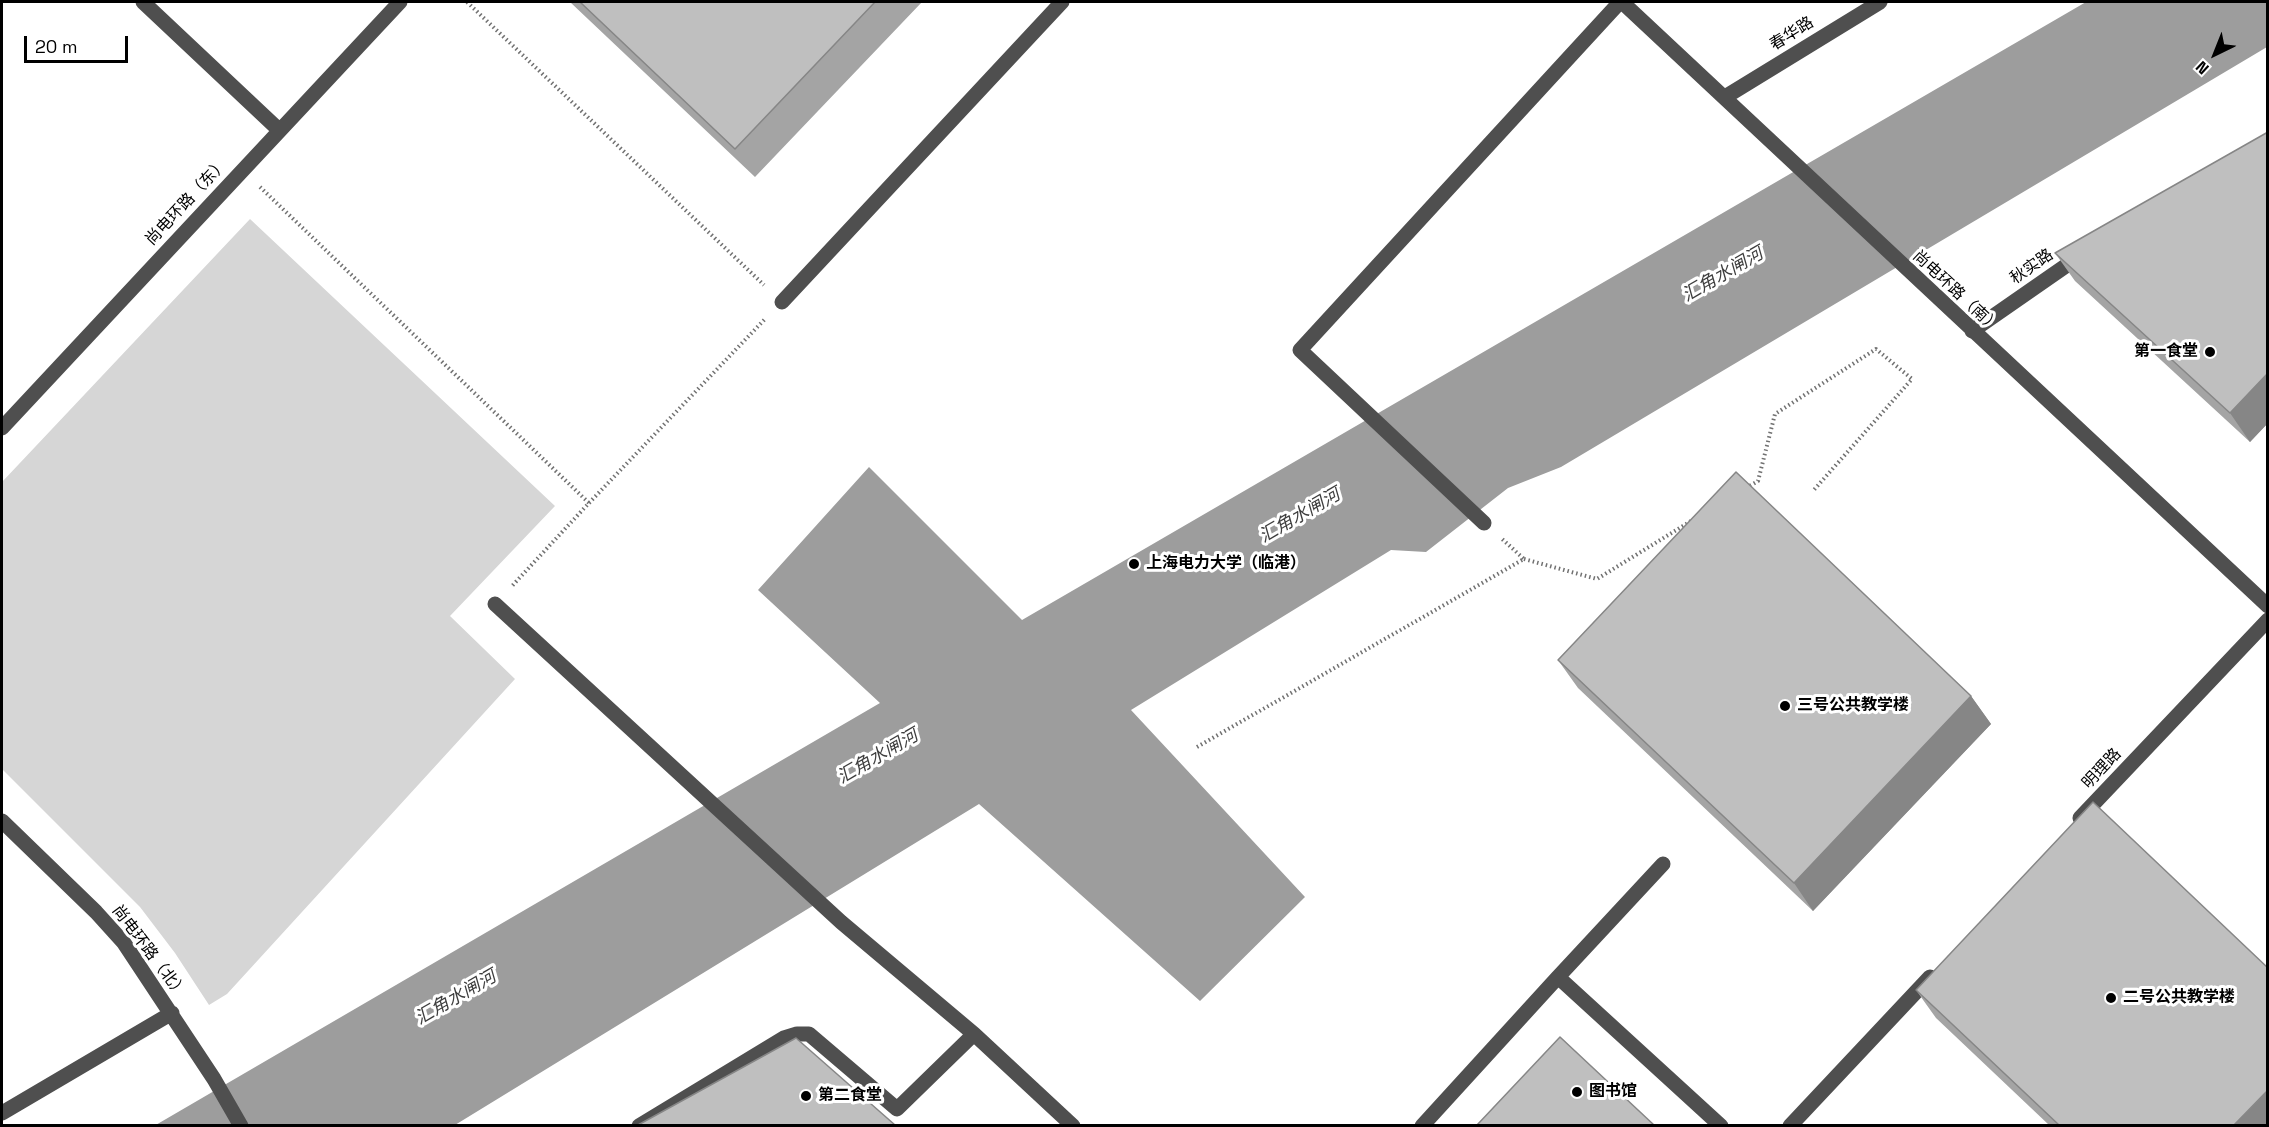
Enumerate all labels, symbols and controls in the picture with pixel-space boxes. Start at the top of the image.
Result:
street label: 春华路 [1767,13,1817,55]
scale bar [27,24,130,62]
north arrow [2185,24,2245,84]
text: 20 m [35,35,78,58]
text: N [2191,56,2213,79]
street label: 尚电环路（东） [142,154,232,250]
water label: 汇角水闸河 [1679,243,1767,307]
street label: 秋实路 [2007,245,2057,289]
street label: 尚电环路（南） [1908,247,2004,337]
place label: 第一食堂 [2134,342,2198,362]
marker: 第一食堂 [2203,345,2217,359]
water label: 汇角水闸河 [1256,484,1344,548]
place label: 上海电力大学（临港） [1146,554,1306,574]
marker: 上海电力大学（临港） [1127,557,1141,571]
place label: 三号公共教学楼 [1797,696,1909,716]
marker: 三号公共教学楼 [1778,699,1792,713]
water label: 汇角水闸河 [834,725,922,789]
street label: 明理路 [2079,745,2125,793]
street label: 尚电环路（北） [108,901,190,1003]
water label: 汇角水闸河 [412,966,500,1030]
place label: 二号公共教学楼 [2123,988,2235,1008]
marker: 二号公共教学楼 [2104,991,2118,1005]
place label: 图书馆 [1589,1082,1637,1102]
marker: 图书馆 [1570,1085,1584,1099]
place label: 第二食堂 [818,1086,882,1106]
marker: 第二食堂 [799,1089,813,1103]

